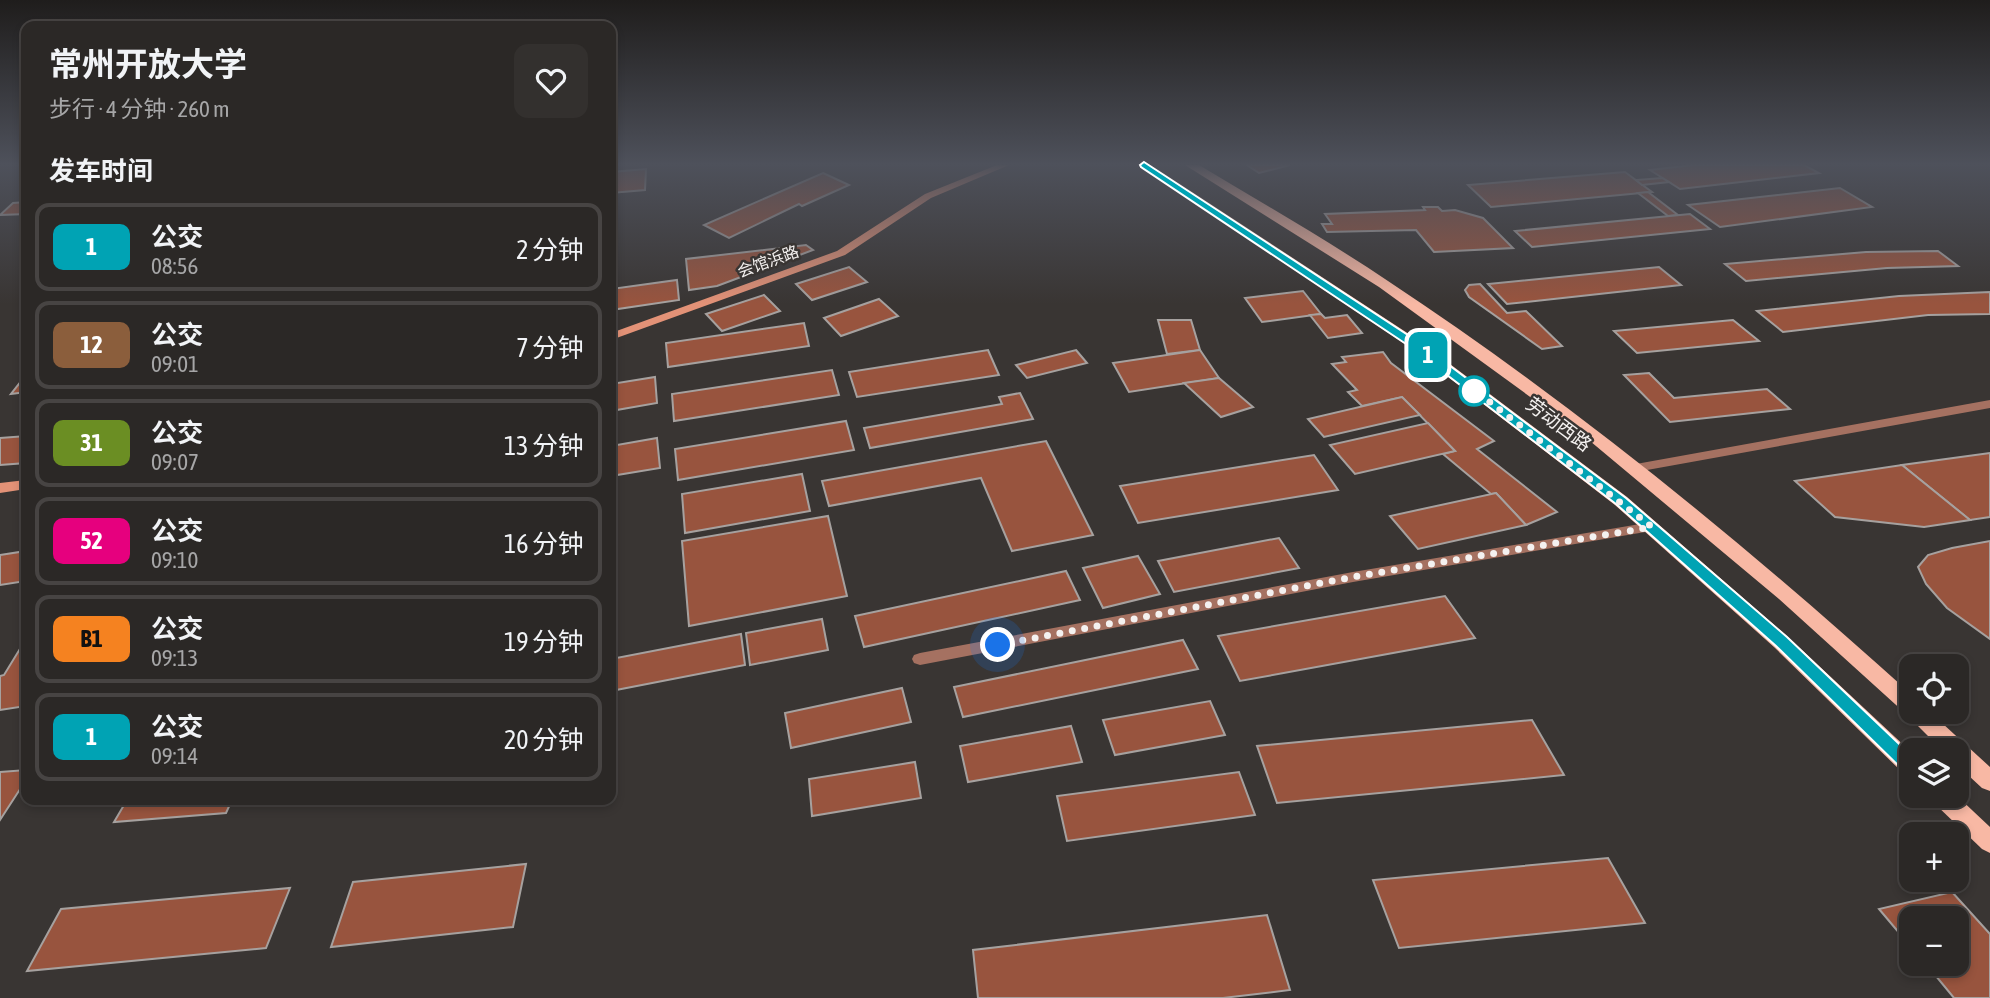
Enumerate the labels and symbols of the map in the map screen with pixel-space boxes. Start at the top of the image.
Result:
street label: 会馆浜路 [735,242,801,280]
line badge: 1 [1405,332,1451,378]
unlabelled marker [1459,376,1489,406]
street label: 劳动西路 [1522,392,1596,456]
your location [980,627,1015,662]

